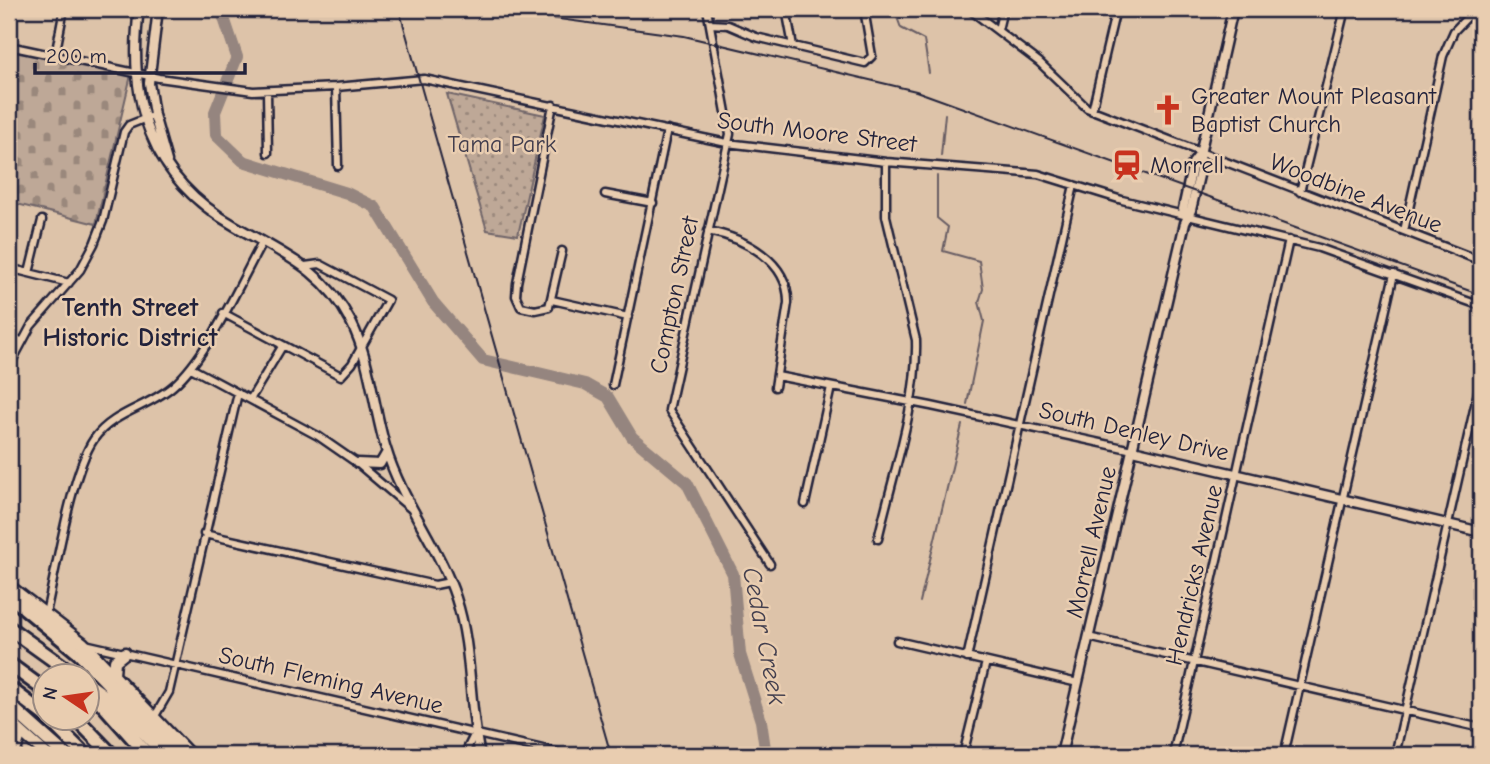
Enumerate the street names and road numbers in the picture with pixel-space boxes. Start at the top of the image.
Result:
street label: South Moore Street [716,106,919,158]
street label: Woodbine Avenue [1266,147,1446,239]
street label: Compton Street [644,213,705,376]
street label: South Denley Drive [1036,396,1232,466]
street label: Morrell Avenue [1060,463,1122,621]
street label: Hendricks Avenue [1160,482,1228,668]
street label: South Fleming Avenue [216,641,446,719]

